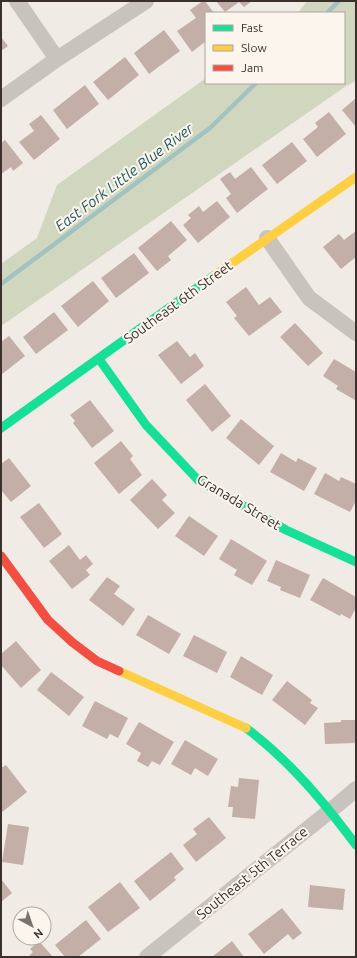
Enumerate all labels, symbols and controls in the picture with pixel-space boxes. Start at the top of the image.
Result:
legend [205,12,345,84]
text: Fast [241,21,263,34]
text: Slow [241,41,267,54]
text: Jam [241,61,263,74]
water label: East Fork Little Blue River [52,119,197,234]
street label: Southeast 6th Street [121,257,236,347]
street label: Granada Street [194,471,284,533]
street label: Southeast 5th Terrace [193,823,311,923]
north arrow [12,906,52,946]
text: N [31,926,45,941]

